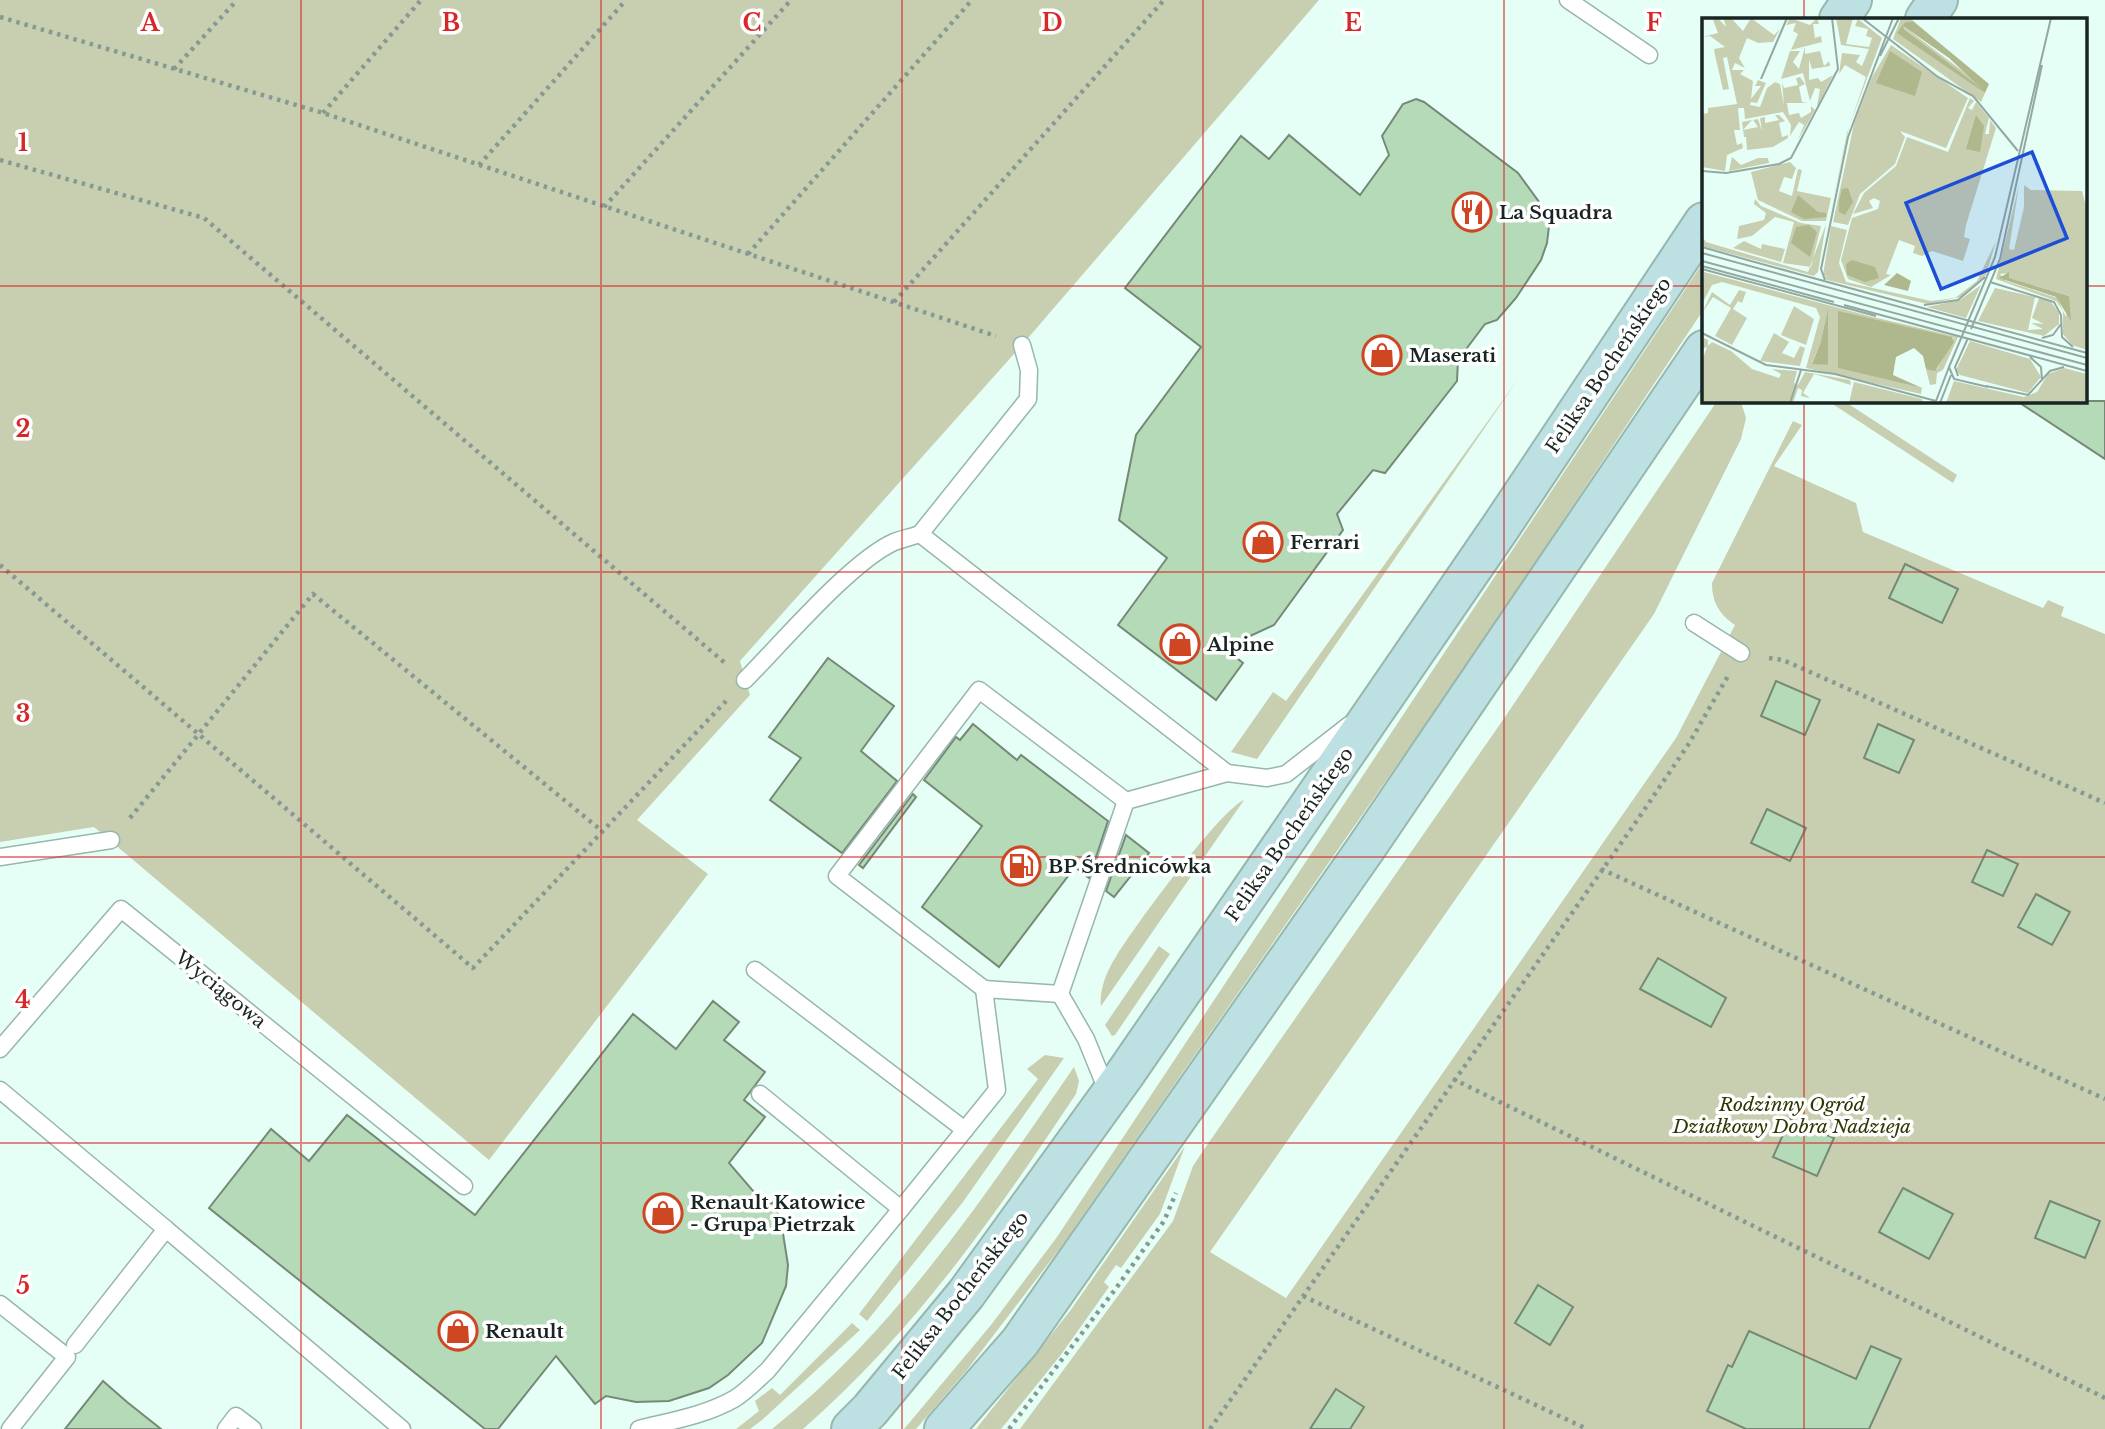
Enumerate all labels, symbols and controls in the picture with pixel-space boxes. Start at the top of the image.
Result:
text: A [140,9,161,37]
text: B [442,9,460,37]
text: C [743,9,761,37]
text: D [1041,9,1063,37]
text: E [1344,9,1362,37]
text: F [1646,9,1662,37]
inset map [1702,18,2088,402]
text: 1 [18,129,28,157]
restaurant icon: La Squadra [1451,191,1493,233]
place label: La Squadra [1499,201,1613,224]
street label: Feliksa Bocheńskiego [1541,273,1676,458]
shop icon: Maserati [1361,334,1403,376]
place label: Maserati [1409,344,1496,367]
text: 2 [16,415,30,443]
shop icon: Ferrari [1242,521,1284,563]
place label: Ferrari [1290,531,1360,554]
shop icon: Alpine [1159,623,1201,665]
place label: Alpine [1206,633,1274,656]
text: 3 [16,700,30,728]
street label: Feliksa Bocheńskiego [1221,743,1358,926]
fuel station icon: BP Średnicówka [1000,845,1042,887]
place label: BP Średnicówka [1048,855,1211,878]
street label: Wyciągowa [170,945,271,1033]
text: 4 [15,986,31,1014]
park label: Rodzinny Ogród Działkowy Dobra Nadzieja [1672,1093,1911,1138]
place label: Renault Katowice - Grupa Pietrzak [690,1191,865,1236]
shop icon: Renault Katowice - Grupa Pietrzak [642,1192,684,1234]
street label: Feliksa Bocheńskiego [888,1207,1033,1384]
text: 5 [16,1272,30,1300]
shop icon: Renault [437,1310,479,1352]
place label: Renault [485,1320,564,1343]

